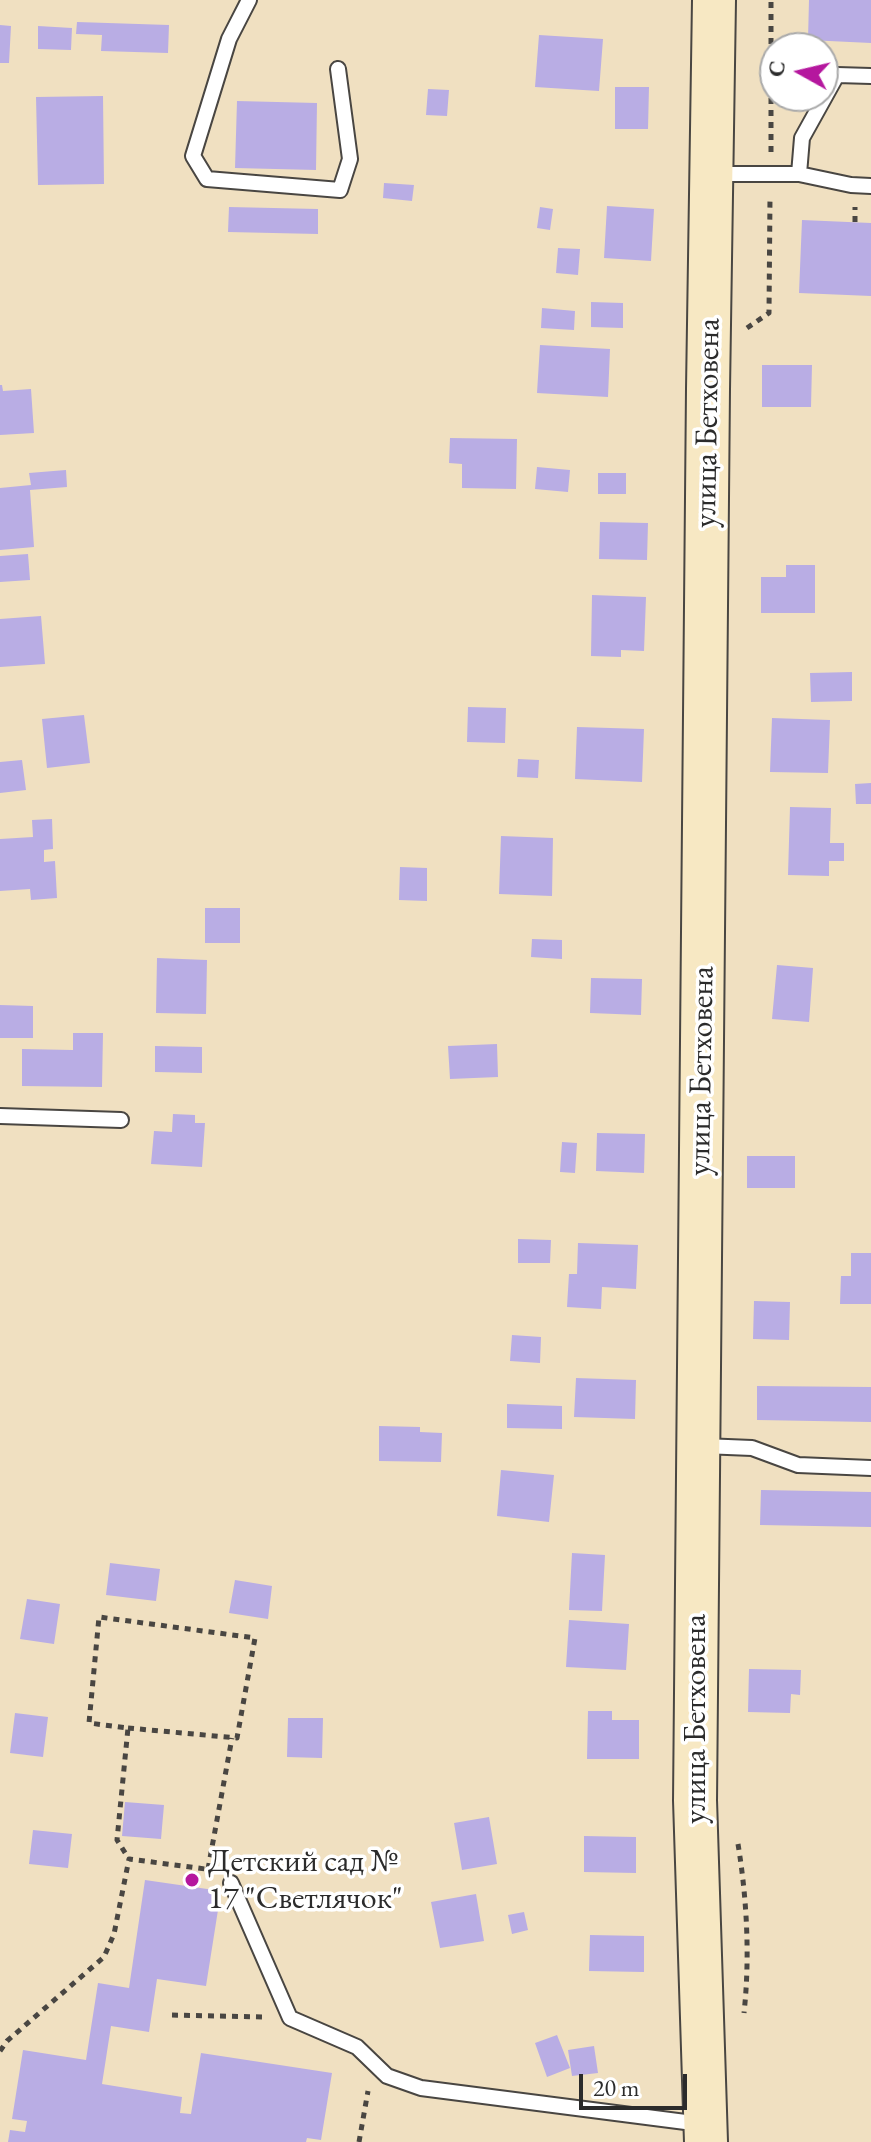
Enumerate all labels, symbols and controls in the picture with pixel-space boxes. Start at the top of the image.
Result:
north arrow [759,32,839,112]
text: С [761,59,792,79]
street label: улица Бетховена [687,318,729,528]
street label: улица Бетховена [681,966,723,1176]
street label: улица Бетховена [677,1614,715,1824]
place label: Детский сад № 17 "Светлячок" [208,1843,402,1918]
marker: Детский сад № 17 "Светлячок" [183,1871,201,1889]
scale bar [583,2058,691,2108]
text: 20 m [593,2072,640,2103]

